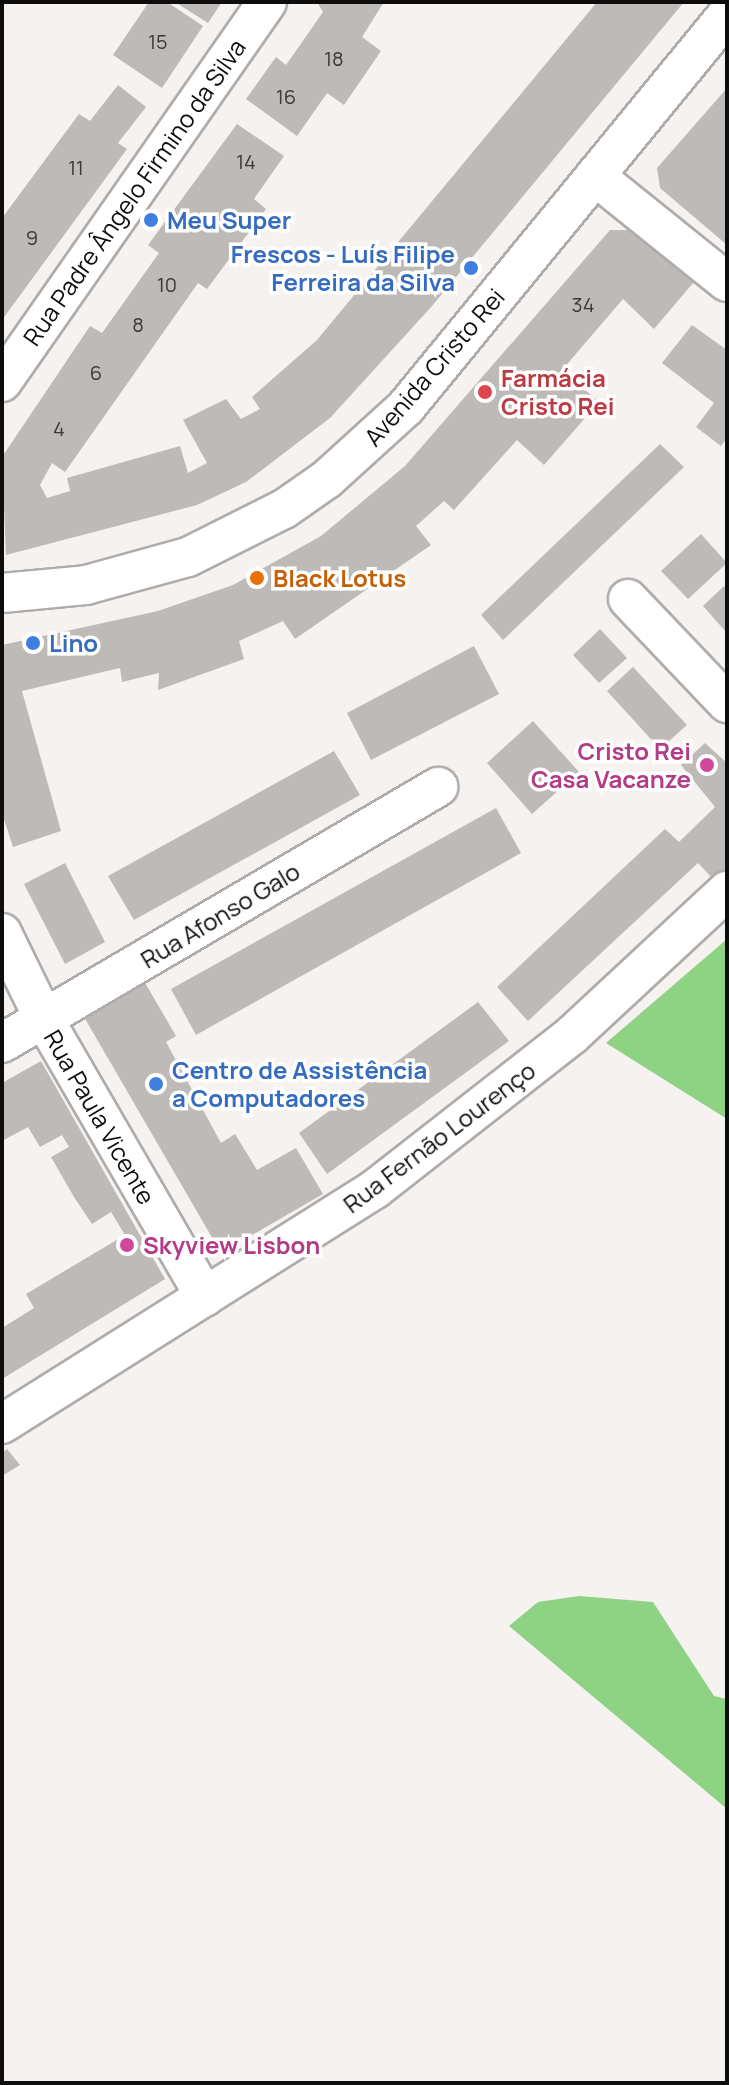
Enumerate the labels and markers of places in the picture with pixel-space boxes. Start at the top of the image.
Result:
place label: Meu Super [167,206,291,234]
marker: Meu Super [142,211,160,229]
place label: Frescos - Luís Filipe Ferreira da Silva [231,240,455,296]
marker: Frescos - Luís Filipe Ferreira da Silva [462,259,480,277]
place label: Farmácia Cristo Rei [501,364,614,420]
marker: Farmácia Cristo Rei [476,383,494,401]
place label: Black Lotus [273,564,406,592]
marker: Black Lotus [248,569,266,587]
place label: Lino [49,629,98,657]
marker: Lino [24,634,42,652]
place label: Cristo Rei Casa Vacanze [531,737,691,793]
marker: Cristo Rei Casa Vacanze [698,756,716,774]
place label: Centro de Assistência a Computadores [172,1056,427,1112]
marker: Centro de Assistência a Computadores [147,1075,165,1093]
place label: Skyview Lisbon [143,1231,320,1259]
marker: Skyview Lisbon [118,1236,136,1254]

